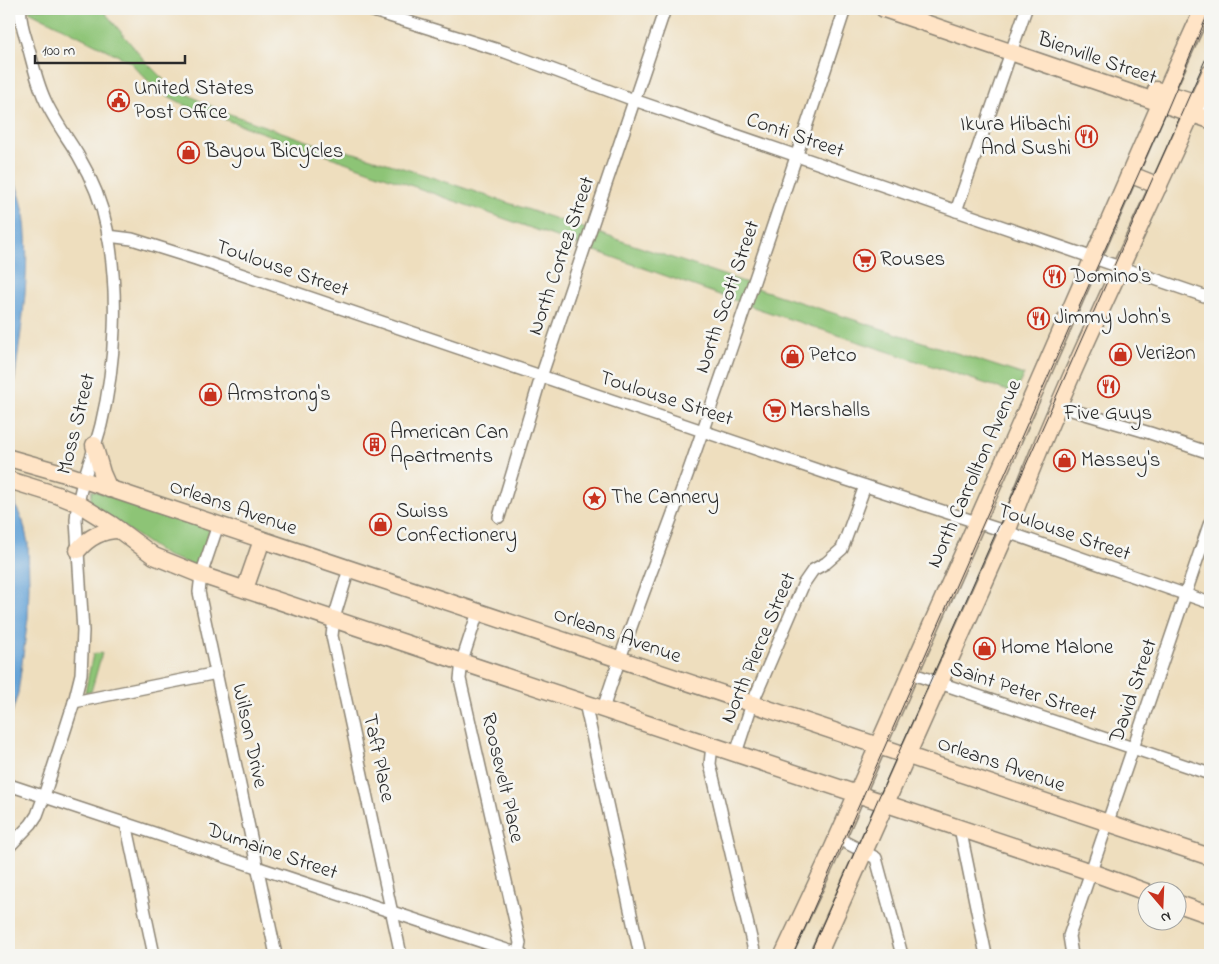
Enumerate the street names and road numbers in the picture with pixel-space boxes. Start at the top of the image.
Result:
street label: Bienville Street [1032,24,1161,93]
street label: Conti Street [742,105,848,167]
street label: North Cortez Street [521,173,603,339]
street label: North Scott Street [688,217,768,377]
street label: Toulouse Street [212,232,352,306]
street label: Toulouse Street [595,363,737,435]
street label: Moss Street [50,370,104,478]
street label: North Carrollton Avenue [920,374,1030,573]
street label: Orleans Avenue [165,472,302,544]
street label: Toulouse Street [994,496,1134,570]
street label: North Pierce Street [714,568,804,728]
street label: Orleans Avenue [549,600,686,672]
street label: David Street [1102,635,1166,748]
street label: Saint Peter Street [946,654,1100,730]
street label: Wilson Drive [223,681,275,791]
street label: Roosevelt Place [473,710,532,846]
street label: Taft Place [354,711,402,805]
street label: Orleans Avenue [933,729,1070,801]
street label: Dumaine Street [202,815,342,888]

